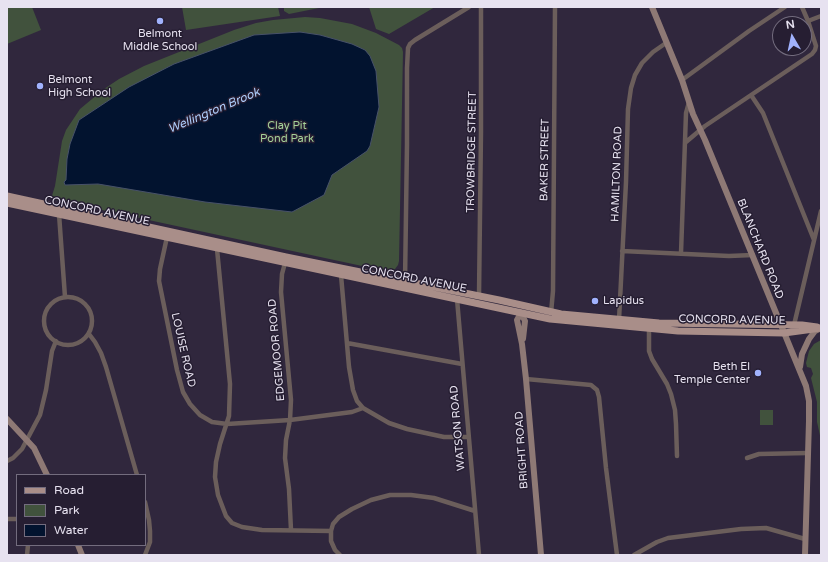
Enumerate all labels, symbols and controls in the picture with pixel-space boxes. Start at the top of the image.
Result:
marker: Belmont Middle School [155,16,165,26]
north arrow [772,16,812,56]
text: N [785,18,796,32]
place label: Belmont Middle School [123,27,197,53]
place label: Belmont High School [48,73,111,99]
marker: Belmont High School [35,81,45,91]
water label: Wellington Brook [166,85,262,137]
street label: TROWBRIDGE STREET [464,91,480,213]
park label: Clay Pit Pond Park [260,119,314,145]
street label: BAKER STREET [538,119,552,201]
street label: HAMILTON ROAD [609,126,625,222]
street label: CONCORD AVENUE [43,193,151,229]
street label: BLANCHARD ROAD [734,197,786,301]
street label: CONCORD AVENUE [360,262,468,296]
place label: Lapidus [603,294,644,308]
marker: Lapidus [590,296,600,306]
street label: EDGEMOOR ROAD [266,298,288,402]
street label: LOUISE ROAD [168,311,198,389]
street label: CONCORD AVENUE [678,312,786,328]
place label: Beth El Temple Center [674,360,750,386]
marker: Beth El Temple Center [753,368,763,378]
street label: WATSON ROAD [448,385,468,471]
street label: BRIGHT ROAD [513,411,531,489]
legend [16,474,146,546]
text: Road [54,483,84,497]
text: Park [54,503,80,517]
text: Water [54,523,88,537]

